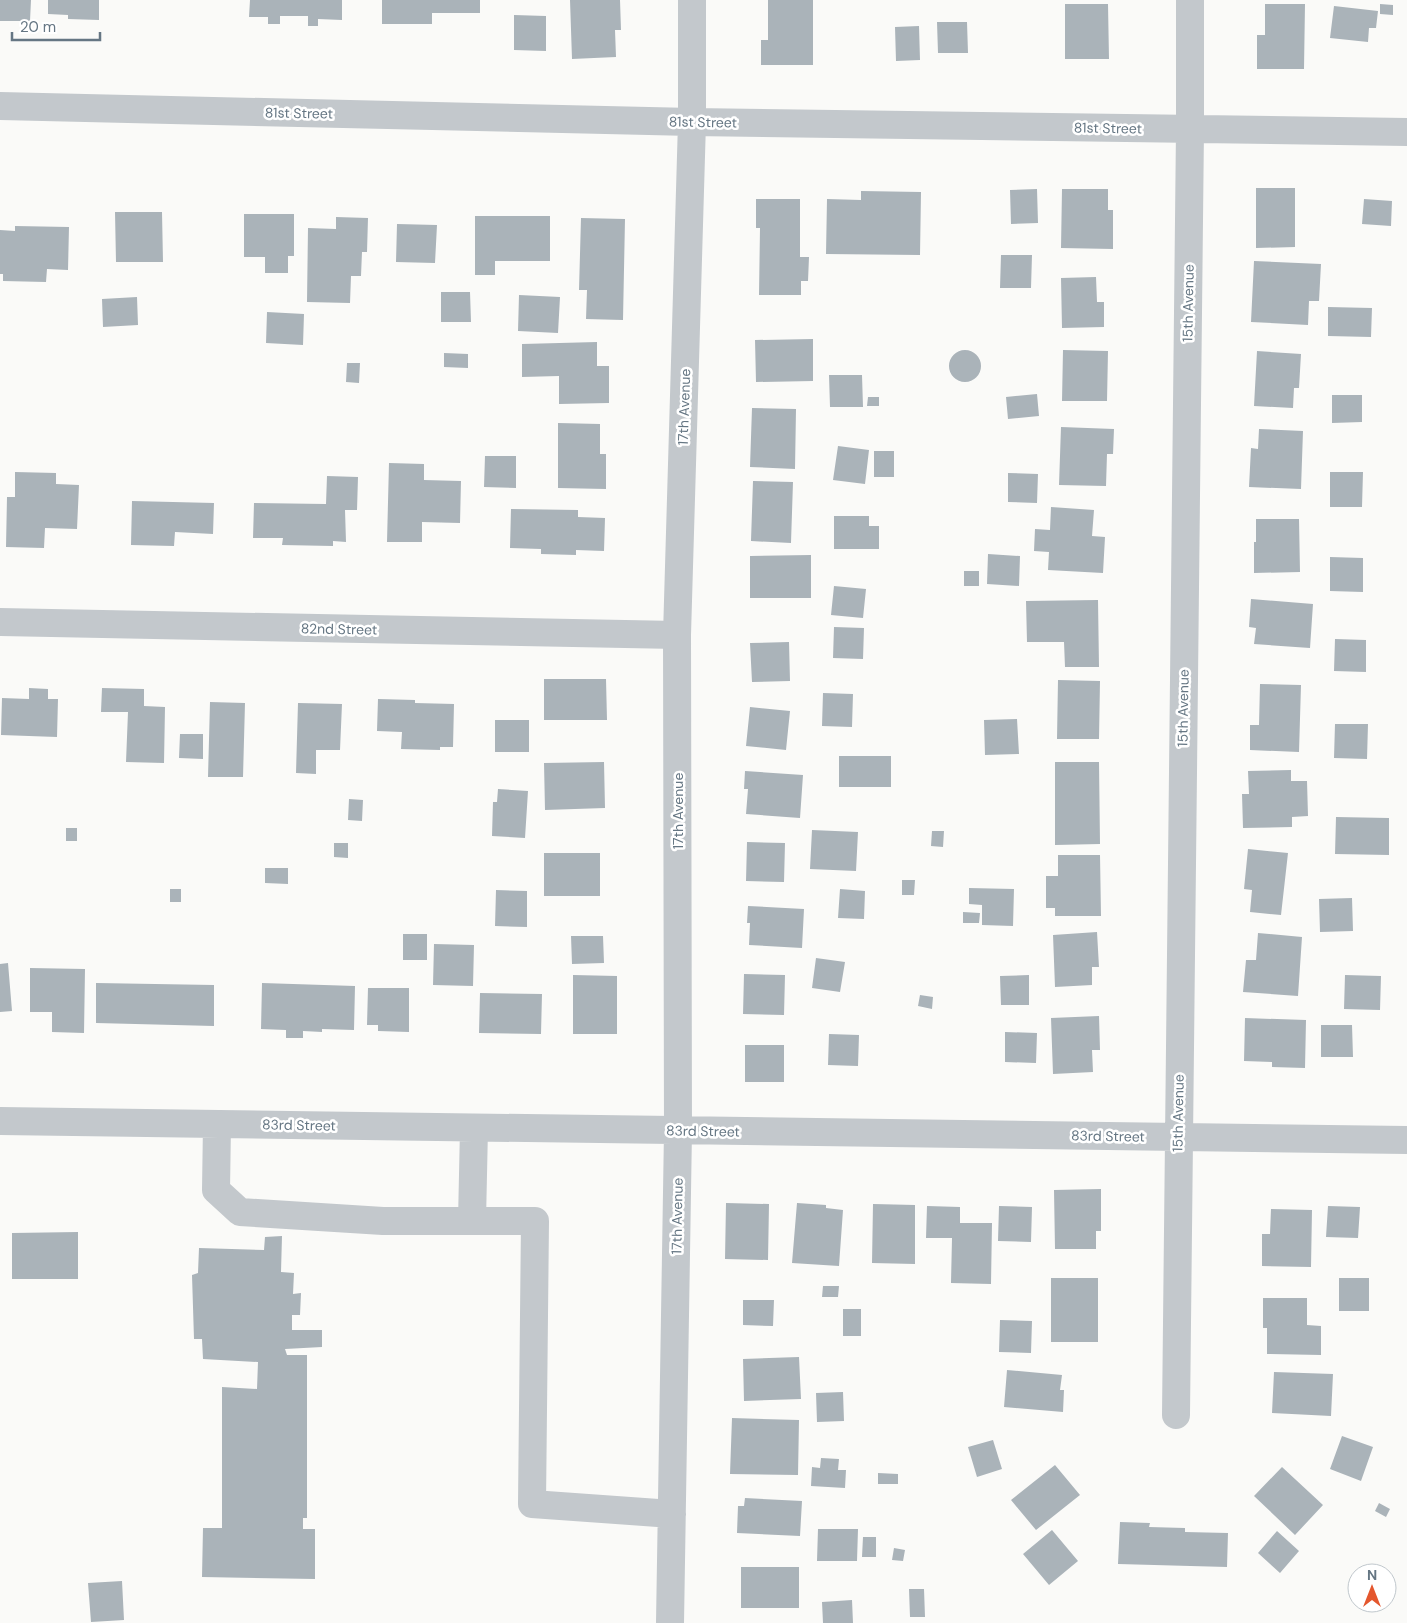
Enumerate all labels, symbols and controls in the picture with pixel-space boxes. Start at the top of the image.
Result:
scale bar [12,10,100,42]
text: 20 m [20,17,56,37]
street label: 81st Street [265,103,333,123]
street label: 81st Street [669,112,737,132]
street label: 81st Street [1074,118,1142,138]
street label: 15th Avenue [1178,264,1198,342]
street label: 17th Avenue [674,368,694,446]
street label: 82nd Street [301,619,377,639]
street label: 15th Avenue [1173,669,1193,747]
street label: 17th Avenue [669,773,687,849]
street label: 15th Avenue [1168,1074,1188,1152]
street label: 83rd Street [262,1115,336,1135]
street label: 83rd Street [666,1121,740,1141]
street label: 83rd Street [1071,1126,1145,1146]
street label: 17th Avenue [667,1177,687,1254]
north arrow [1347,1563,1397,1613]
text: N [1367,1566,1377,1584]

